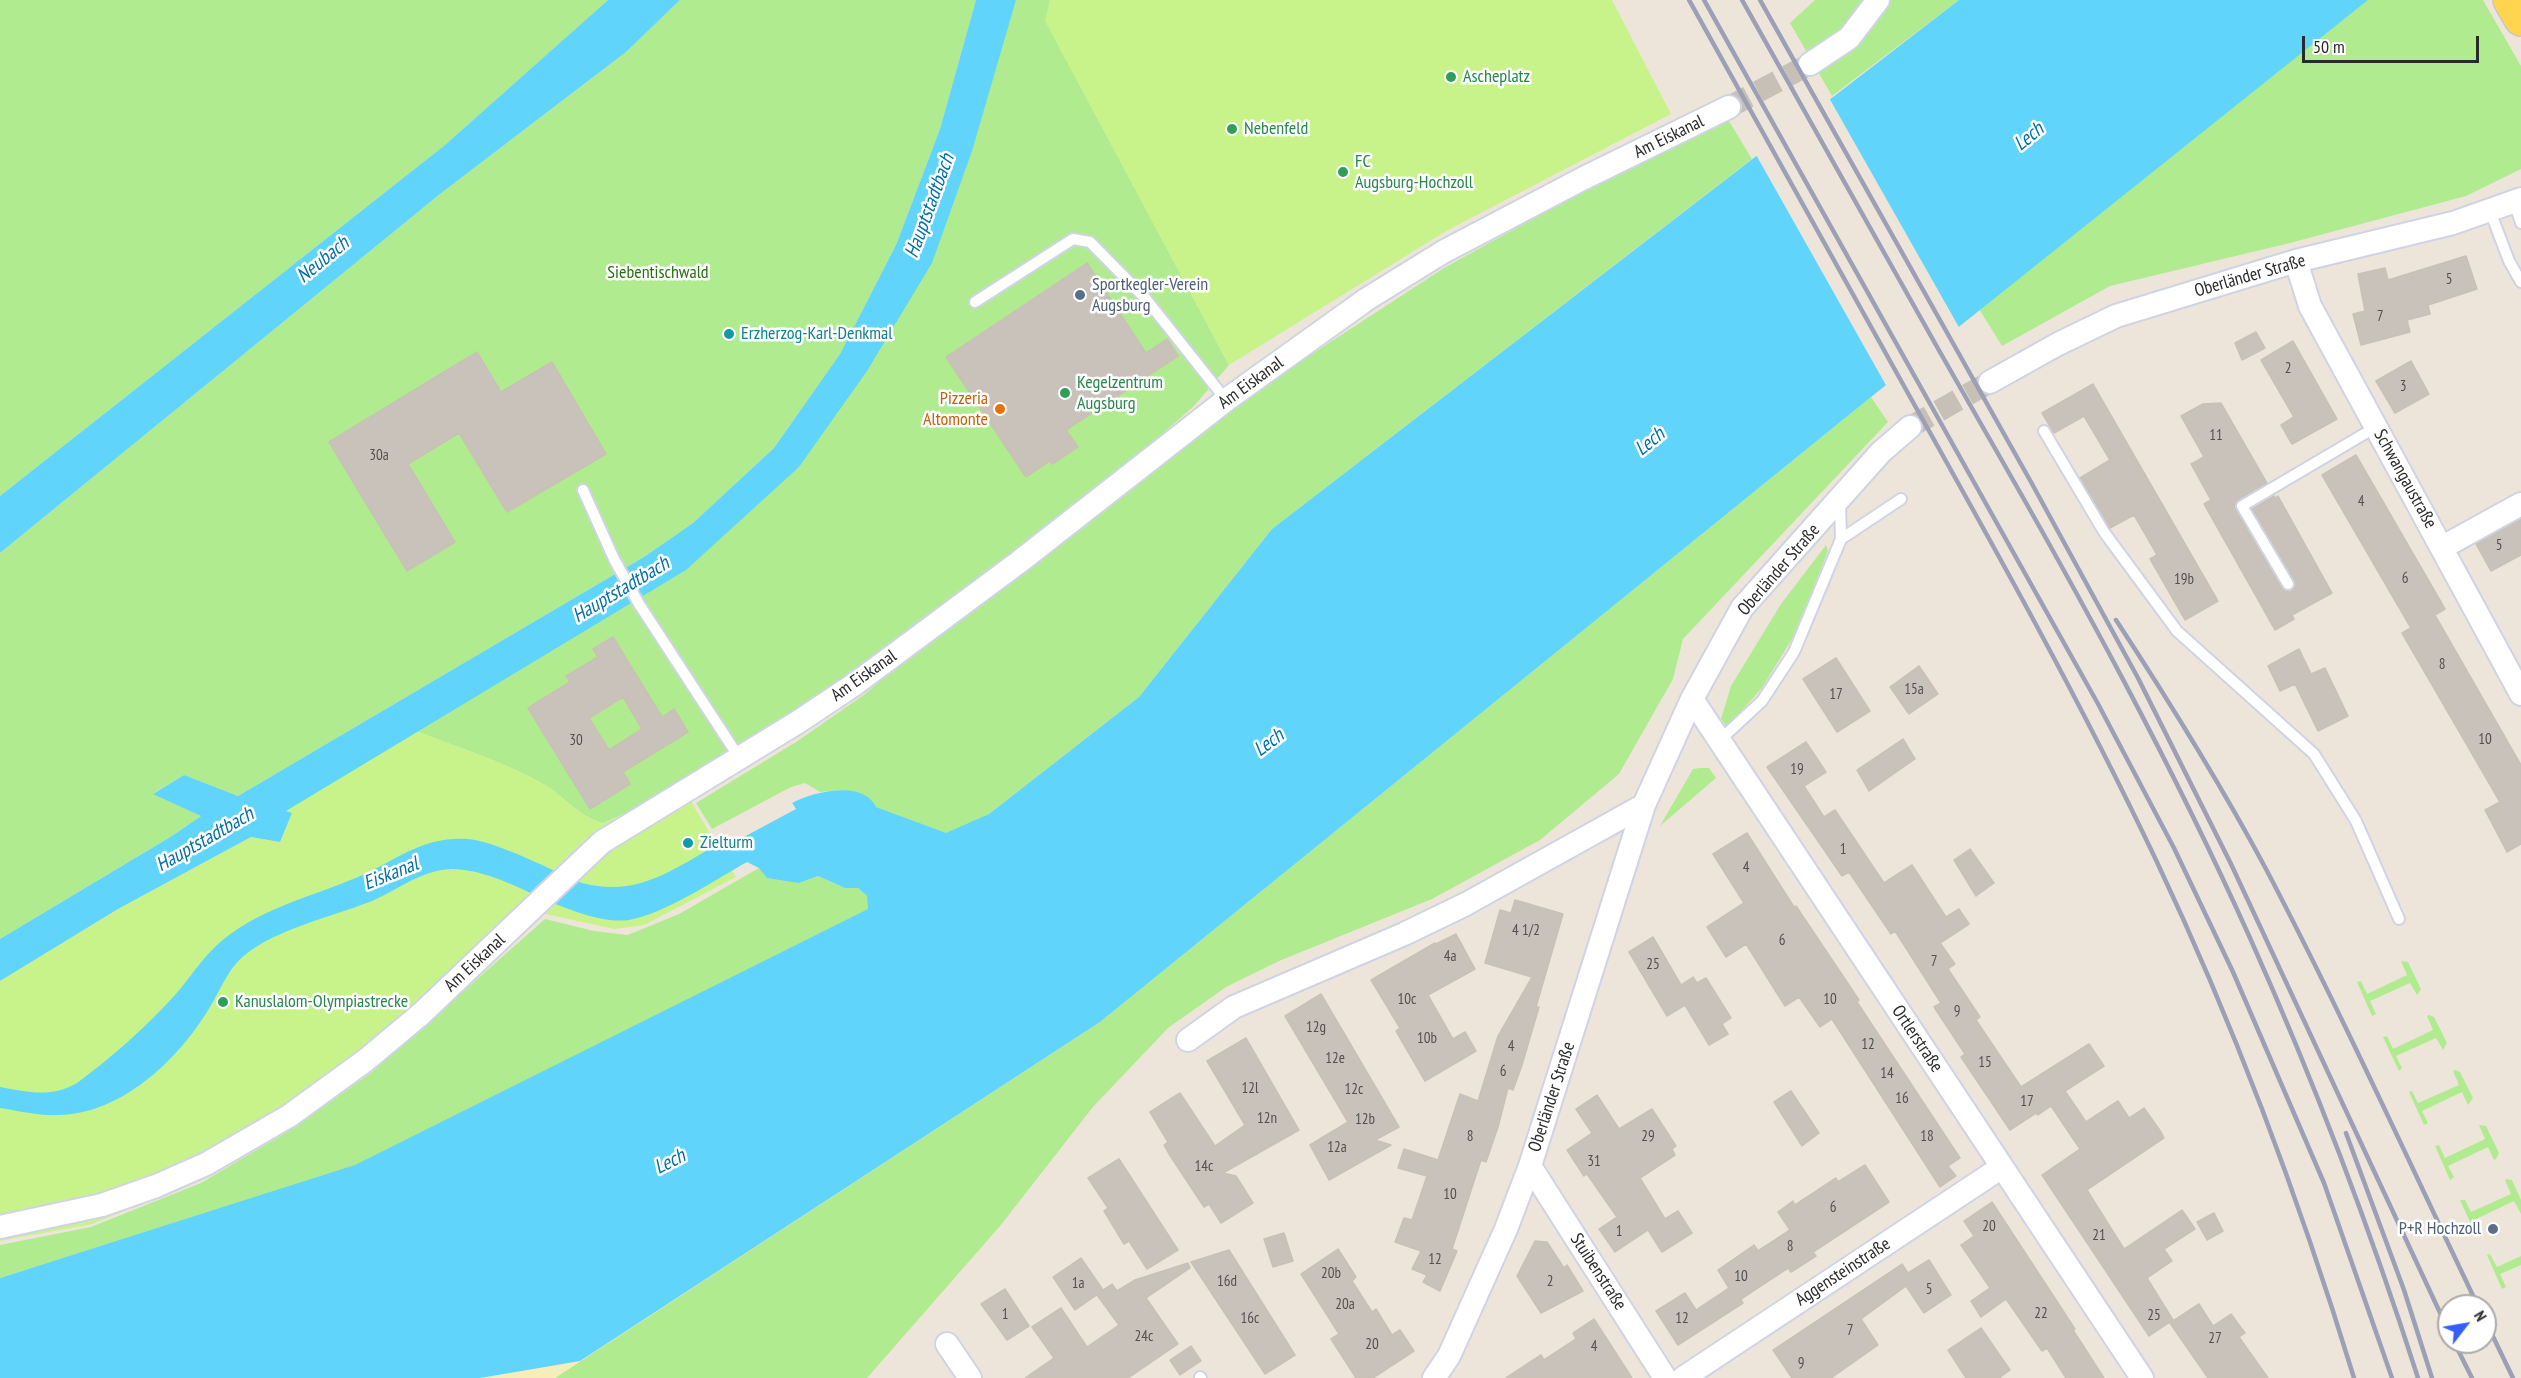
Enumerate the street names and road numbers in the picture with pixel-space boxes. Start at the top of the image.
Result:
street label: Am Eiskanal [1630,111,1708,163]
street label: Oberländer Straße [2192,250,2308,302]
street label: Am Eiskanal [1214,352,1288,414]
street label: Schwangaustraße [2369,426,2441,532]
street label: Oberländer Straße [1733,520,1825,620]
street label: Am Eiskanal [827,646,901,706]
street label: Am Eiskanal [440,929,510,997]
street label: Ortlerstraße [1887,1001,1947,1077]
street label: Oberländer Straße [1524,1039,1580,1155]
street label: Stuibenstraße [1565,1230,1631,1314]
street label: Aggensteinstraße [1792,1233,1894,1311]

